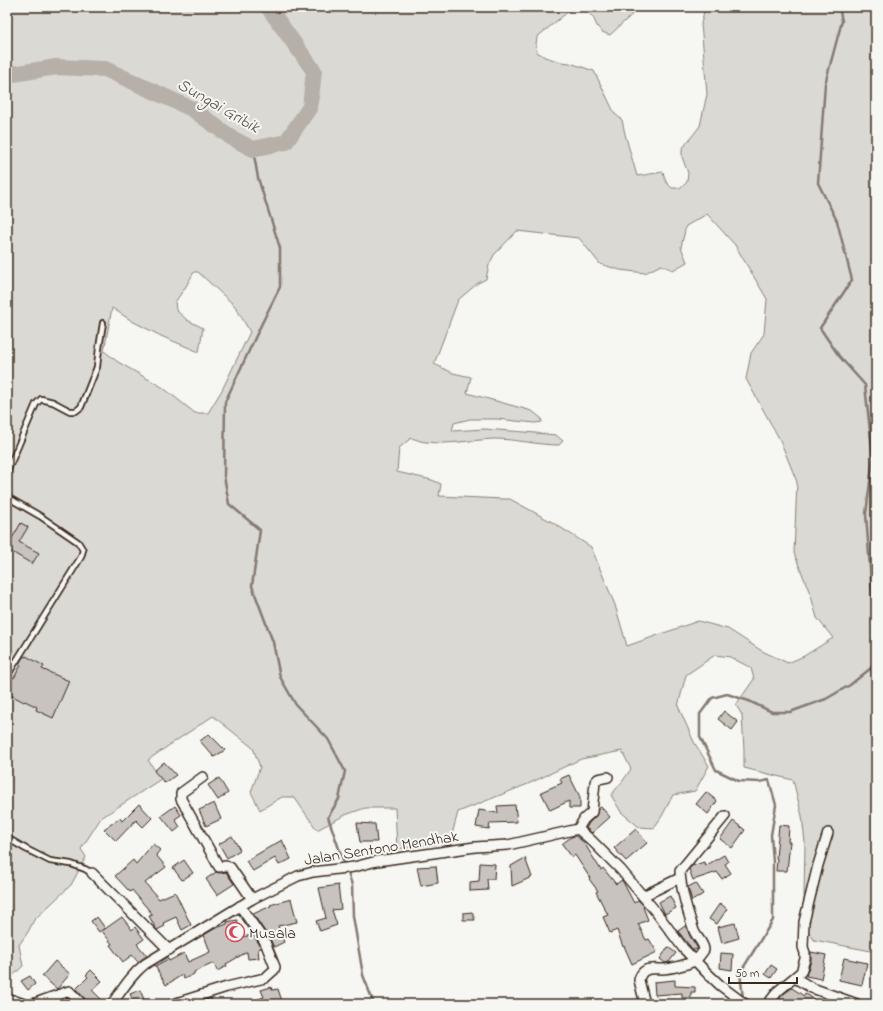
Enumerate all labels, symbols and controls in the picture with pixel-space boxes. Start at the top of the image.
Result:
water label: Sungai Gribik [172,73,265,142]
street label: Jalan Sentono Mendhak [302,825,461,873]
mosque icon: Musala [224,921,246,943]
place label: Musala [249,922,296,946]
scale bar [729,959,797,985]
text: 50 m [735,965,759,983]

